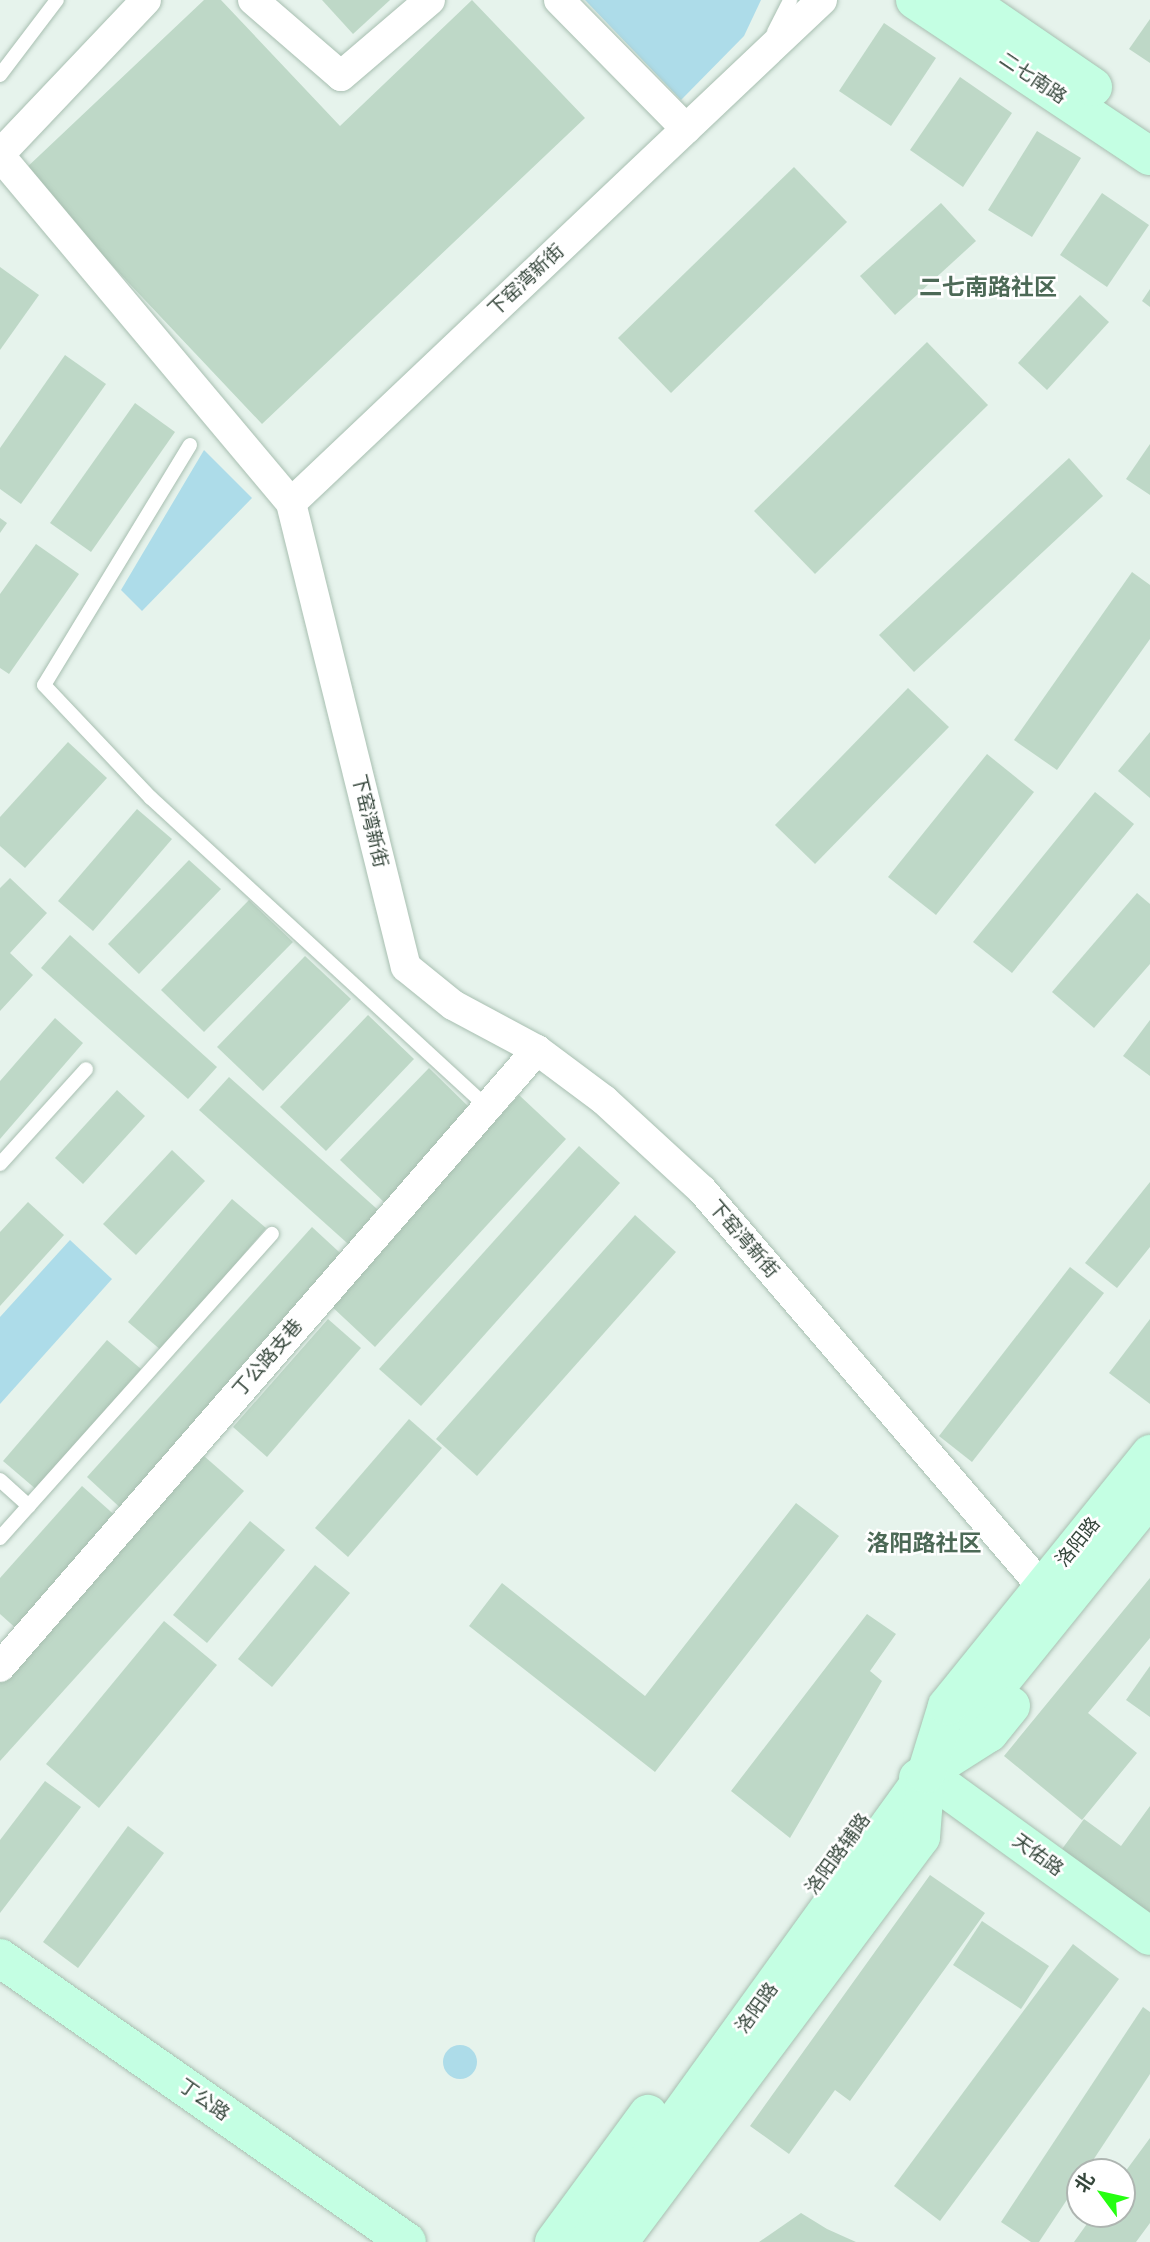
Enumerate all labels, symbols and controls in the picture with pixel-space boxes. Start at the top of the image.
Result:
street label: 二七南路 [995,47,1071,109]
street label: 下窑湾新街 [483,239,569,321]
district label: 二七南路社区 [919,273,1057,301]
street label: 下窑湾新街 [347,772,393,870]
street label: 下窑湾新街 [704,1196,784,1282]
street label: 丁公路支巷 [228,1315,308,1401]
street label: 洛阳路 [1051,1513,1105,1571]
district label: 洛阳路社区 [867,1529,981,1557]
street label: 洛阳路辅路 [801,1809,875,1899]
street label: 天佑路 [1008,1829,1068,1881]
street label: 洛阳路 [731,1978,783,2038]
street label: 丁公路 [174,2074,234,2126]
north arrow [1066,2158,1136,2228]
text: 北 [1070,2168,1099,2197]

